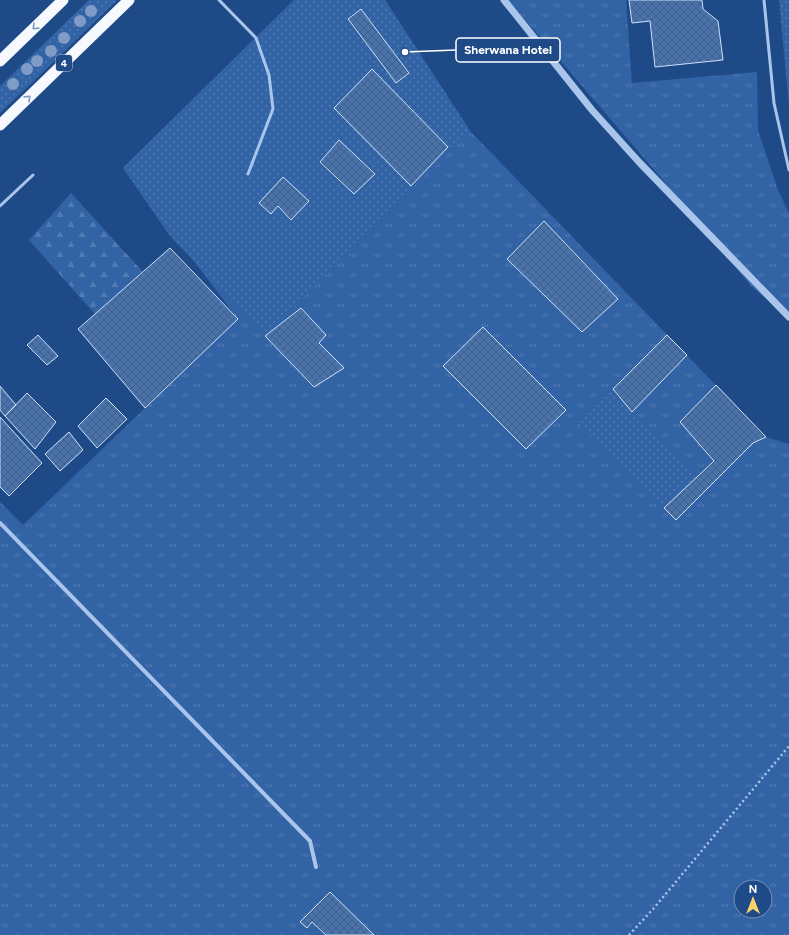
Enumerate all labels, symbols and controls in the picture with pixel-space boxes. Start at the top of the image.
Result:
one-way arrow [32,22,40,30]
callout: Sherwana Hotel [456,38,560,62]
text: Sherwana Hotel [464,43,552,57]
road number: 4 [56,55,72,71]
one-way arrow [23,95,31,103]
north arrow [733,879,773,919]
text: N [749,883,757,896]

